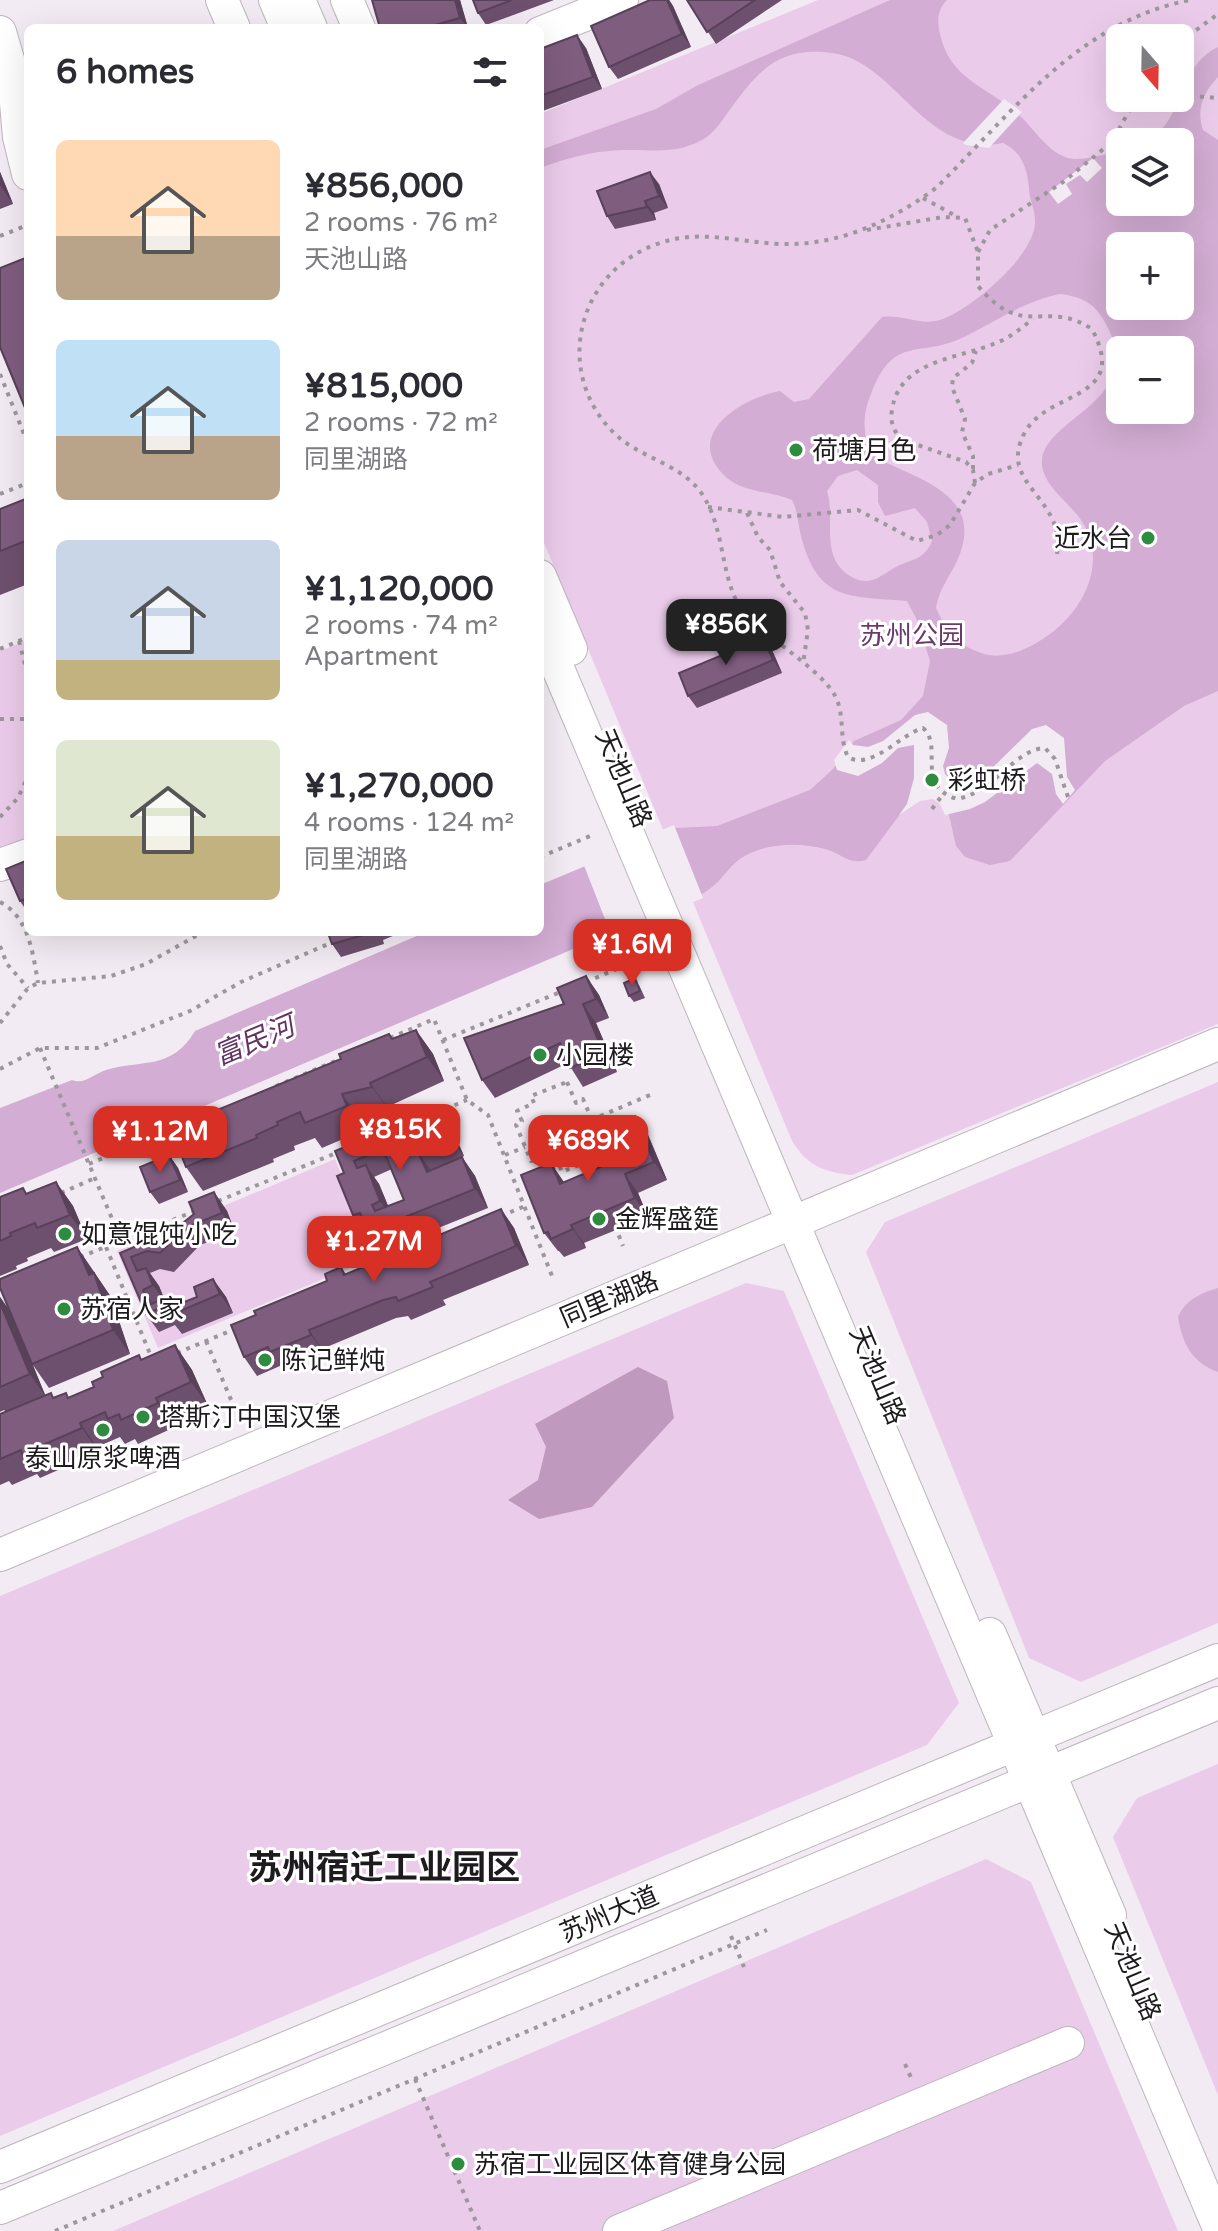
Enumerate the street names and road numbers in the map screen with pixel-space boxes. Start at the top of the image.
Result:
street label: 天池山路 [589,724,658,832]
street label: 同里湖路 [555,1265,663,1334]
street label: 天池山路 [843,1321,912,1429]
street label: 苏州大道 [555,1880,663,1949]
street label: 天池山路 [1098,1917,1167,2025]

